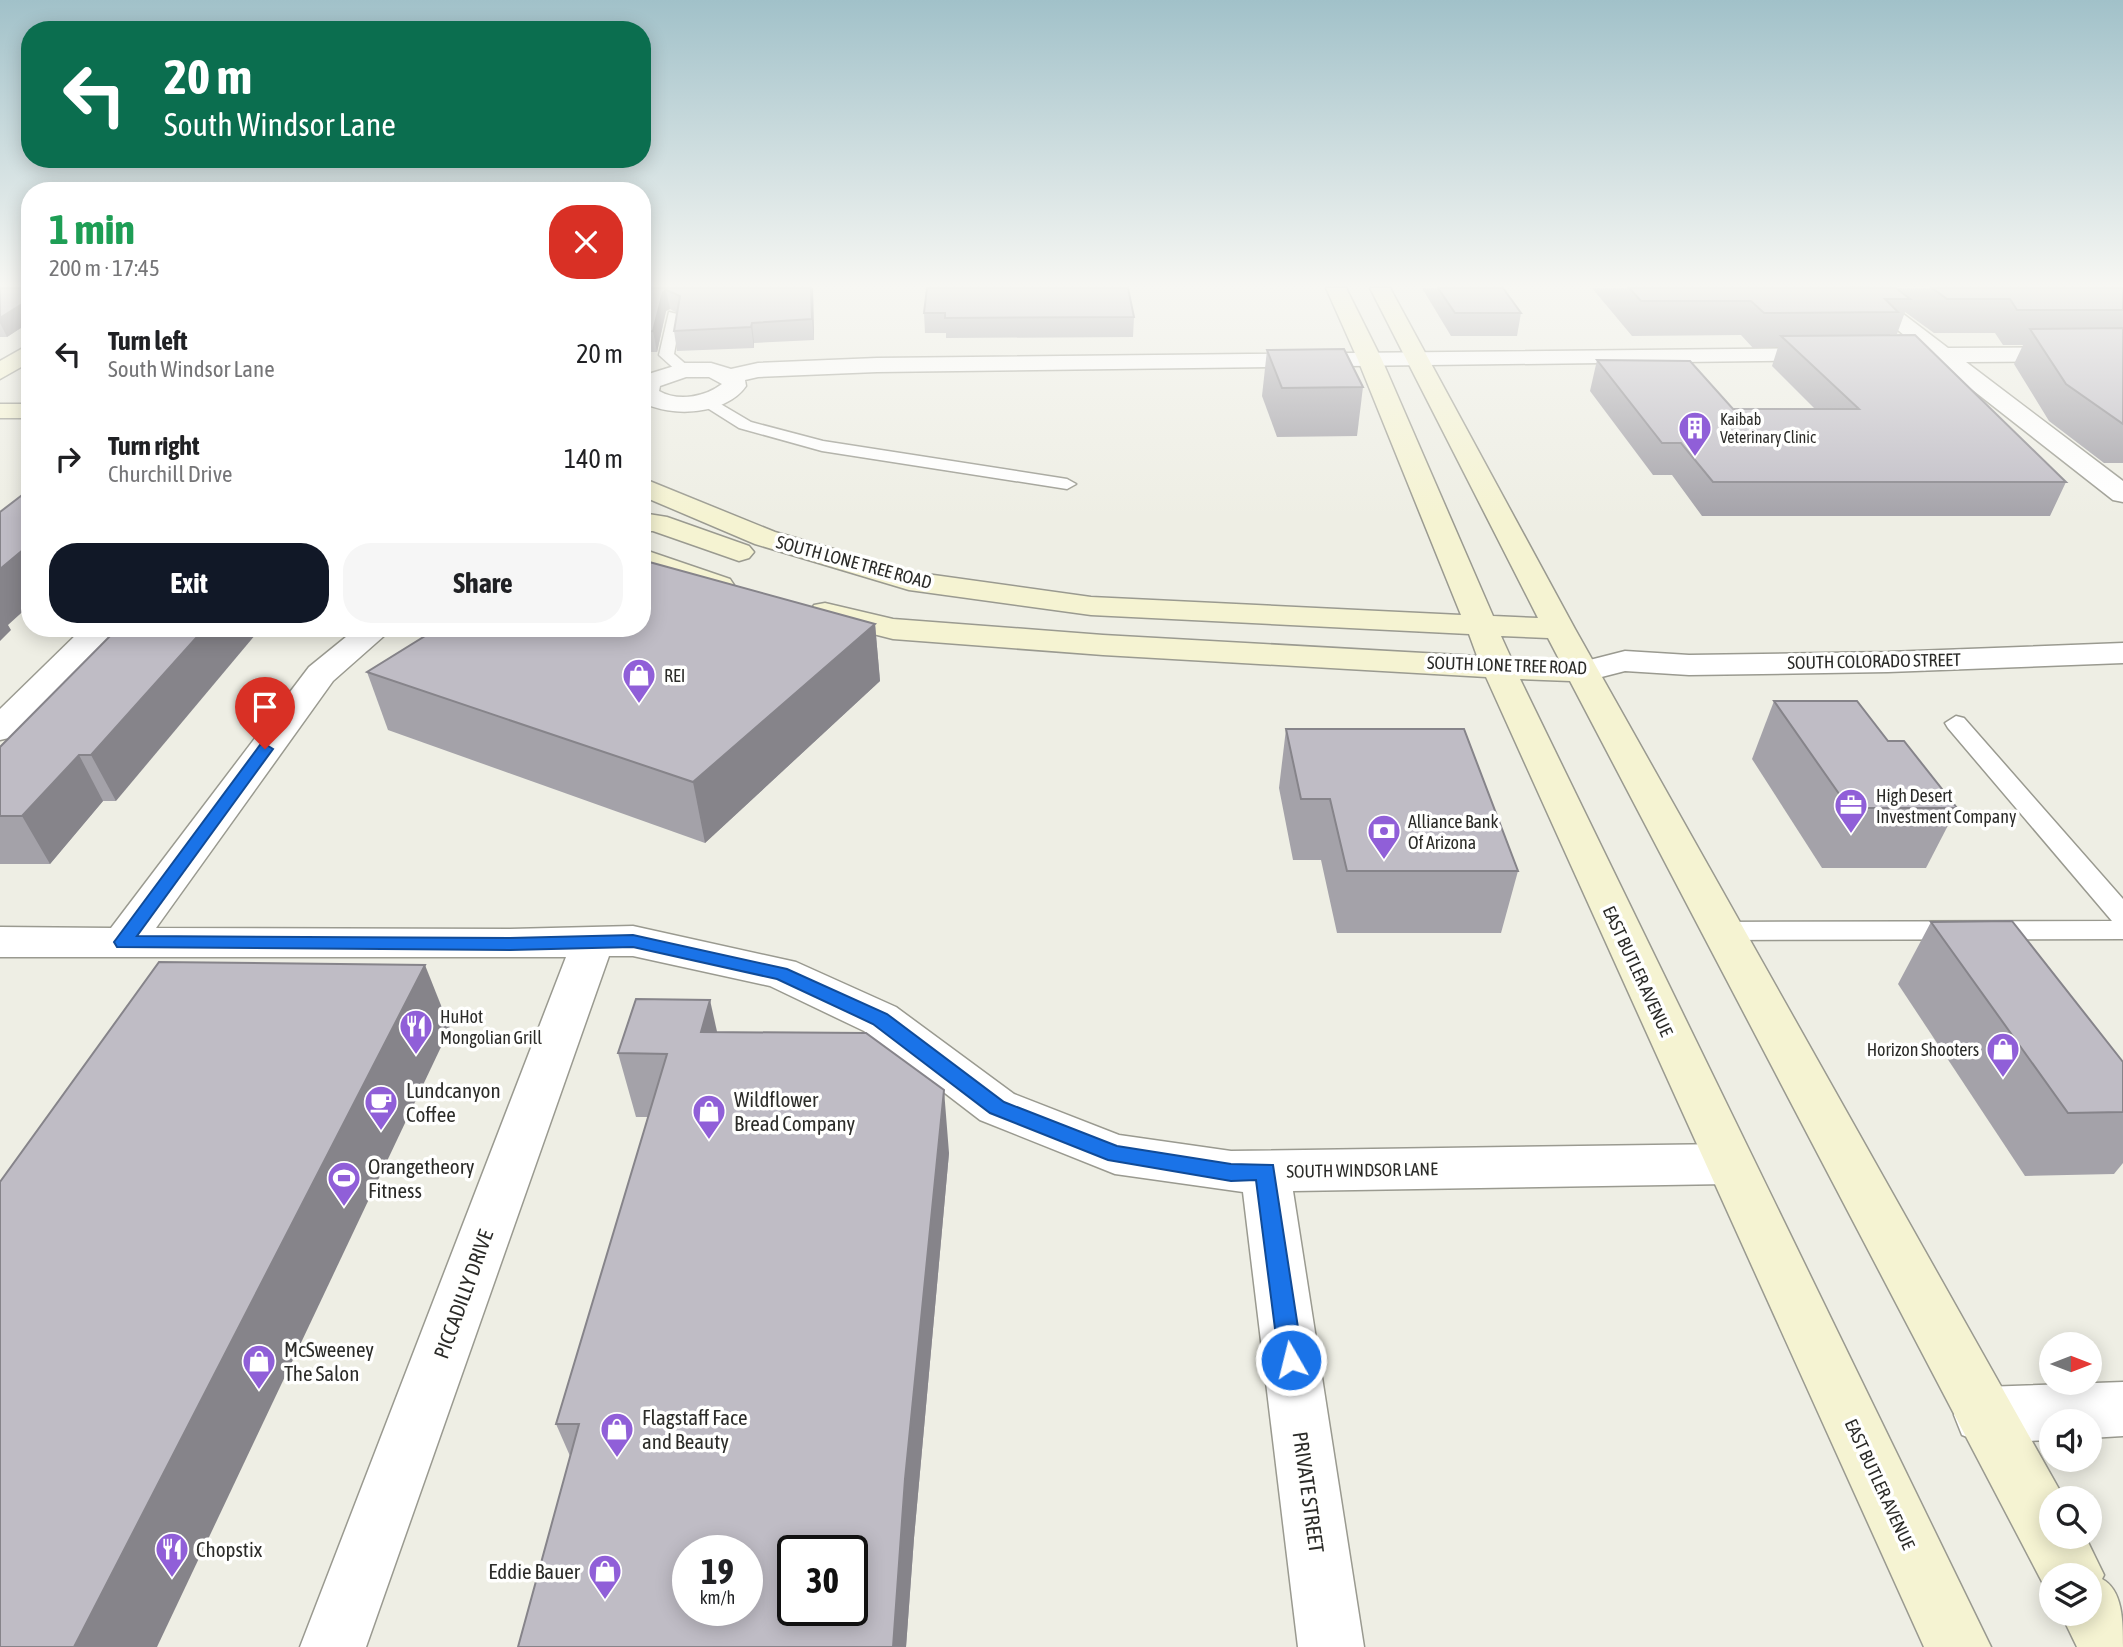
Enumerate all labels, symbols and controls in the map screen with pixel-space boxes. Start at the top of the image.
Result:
text: 20 m [164,48,252,104]
icon: left [49,49,140,140]
text: South Windsor Lane [164,106,396,143]
text: 1 min [49,205,135,253]
button: close [549,205,623,279]
text: 200 m · 17:45 [49,255,160,281]
text: Turn left [108,326,188,356]
icon: left [49,335,87,373]
text: 20 m [576,339,623,369]
text: South Windsor Lane [108,356,275,382]
building icon: Kaibab Veterinary Clinic [1676,409,1714,458]
place label: Kaibab Veterinary Clinic [1720,410,1816,447]
text: Turn right [108,431,199,461]
icon: right [49,440,87,478]
text: 140 m [564,444,623,474]
text: Churchill Drive [108,461,232,487]
street label: SOUTH LONE TREE ROAD [774,531,934,593]
button: Exit [49,543,329,623]
button: Share [343,543,623,623]
street label: SOUTH COLORADO STREET [1787,649,1961,673]
street label: SOUTH LONE TREE ROAD [1427,652,1587,678]
shop icon: REI [620,656,658,705]
place label: REI [664,665,685,686]
pin [235,677,295,749]
icon: arrive [246,688,284,726]
place label: High Desert Investment Company [1876,785,2016,827]
office icon: High Desert Investment Company [1832,786,1870,835]
place label: Alliance Bank Of Arizona [1408,811,1499,853]
bank icon: Alliance Bank Of Arizona [1365,812,1403,861]
street label: EAST BUTLER AVENUE [1599,902,1678,1040]
place label: HuHot Mongolian Grill [440,1006,542,1048]
restaurant icon: HuHot Mongolian Grill [397,1007,435,1056]
shop icon: Horizon Shooters [1984,1030,2022,1079]
place label: Horizon Shooters [1867,1039,1979,1060]
place label: Lundcanyon Coffee [406,1078,501,1126]
cafe icon: Lundcanyon Coffee [362,1083,400,1132]
place label: Wildflower Bread Company [734,1087,856,1135]
shop icon: Wildflower Bread Company [690,1092,728,1141]
place label: Orangetheory Fitness [368,1154,475,1202]
street label: SOUTH WINDSOR LANE [1286,1158,1438,1182]
sports icon: Orangetheory Fitness [325,1159,363,1208]
street label: PICCADILLY DRIVE [429,1226,497,1362]
position arrow [1254,1323,1328,1397]
north arrow [2039,1332,2102,1395]
map controls [2039,1332,2102,1626]
place label: McSweeney The Salon [284,1337,374,1385]
shop icon: McSweeney The Salon [240,1342,278,1391]
place label: Flagstaff Face and Beauty [642,1405,747,1453]
button: sound [2039,1409,2102,1472]
shop icon: Flagstaff Face and Beauty [598,1410,636,1459]
street label: EAST BUTLER AVENUE [1841,1415,1920,1553]
street label: PRIVATE STREET [1289,1430,1329,1554]
button: search [2039,1486,2102,1549]
restaurant icon: Chopstix [153,1530,191,1579]
speed limit sign: 30 [777,1535,868,1626]
place label: Chopstix [196,1537,263,1561]
text: 19 [701,1551,734,1591]
shop icon: Eddie Bauer [586,1552,624,1601]
place label: Eddie Bauer [488,1559,581,1583]
button: layers [2039,1563,2102,1626]
text: km/h [700,1587,735,1608]

